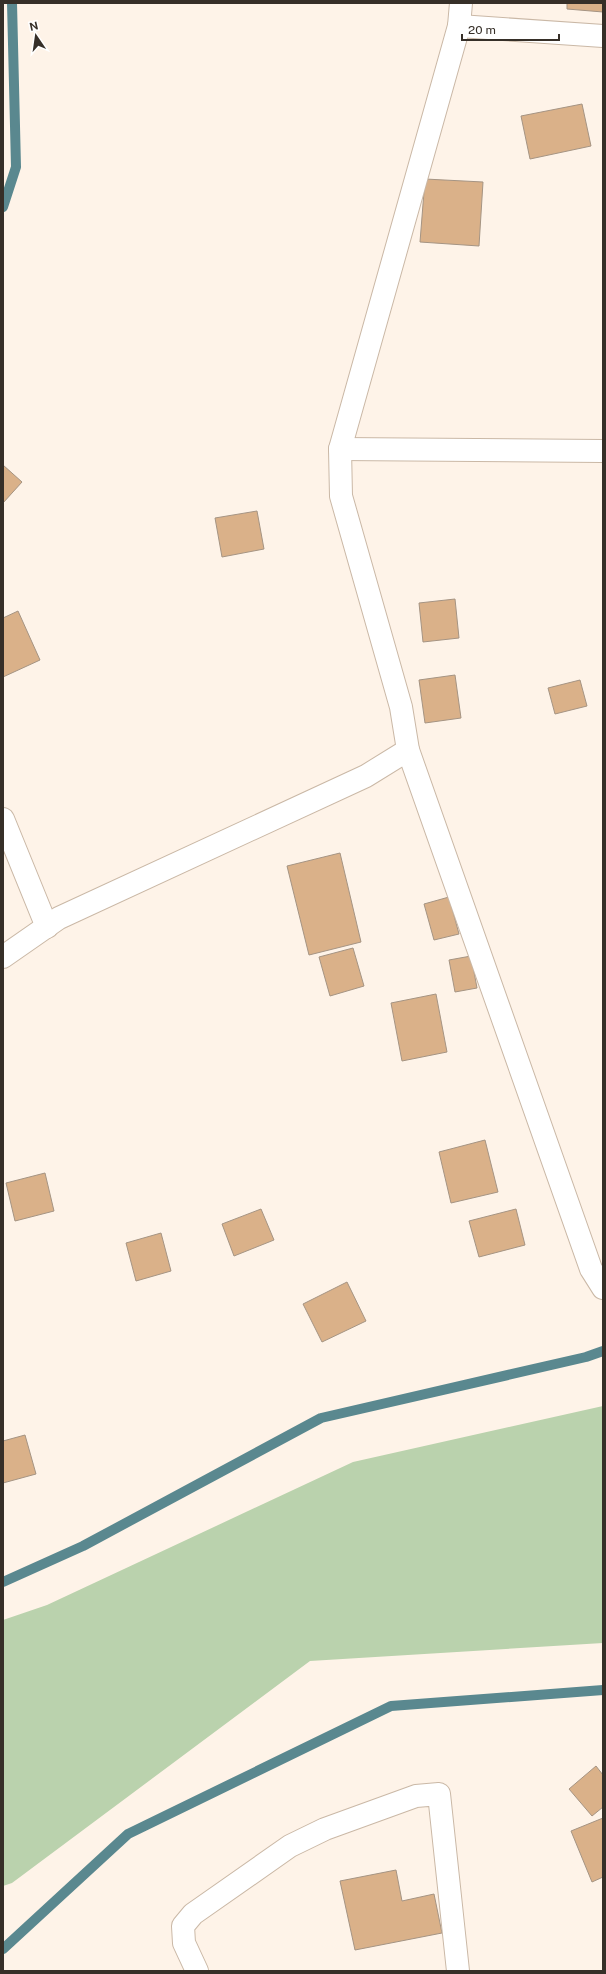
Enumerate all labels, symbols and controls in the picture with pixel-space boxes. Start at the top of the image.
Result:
north arrow [16,16,56,56]
scale bar [462,16,559,42]
text: N [28,19,39,33]
text: 20 m [468,23,496,37]

